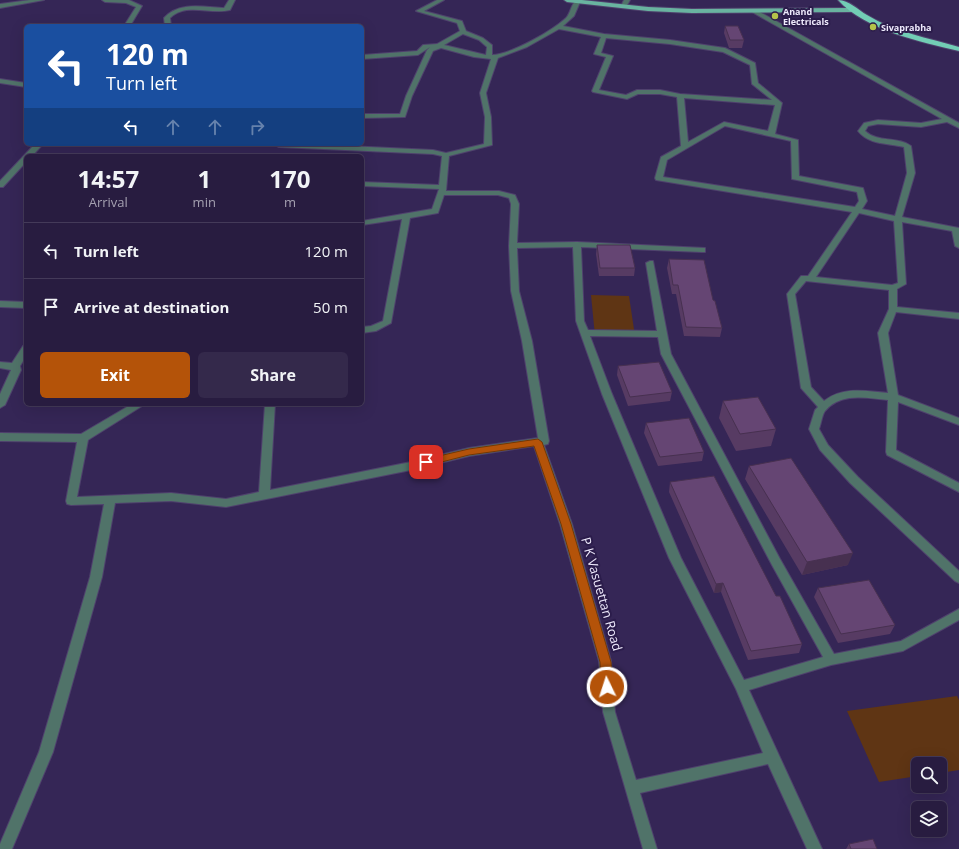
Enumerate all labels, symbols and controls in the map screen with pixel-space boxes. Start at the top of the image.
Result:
place label: Anand Electricals [783,5,829,28]
marker: Anand Electricals [770,11,780,21]
place label: Sivaprabha [881,21,932,34]
marker: Sivaprabha [868,22,878,32]
text: 120 m [106,35,189,73]
icon: left [40,40,92,92]
text: Turn left [106,71,177,95]
icon: left [120,116,142,138]
icon: ahead [162,116,184,138]
icon: ahead [204,116,226,138]
icon: right [246,116,268,138]
text: 14:57 [77,162,139,195]
text: 1 [197,162,211,195]
text: 170 [269,162,311,195]
text: Arrival [89,193,128,211]
text: min [193,193,216,211]
text: m [284,193,296,211]
icon: left [40,240,62,262]
text: Turn left [74,241,139,261]
text: 120 m [304,241,348,261]
icon: arrive [40,296,62,318]
text: Arrive at destination [74,297,229,317]
text: 50 m [313,297,348,317]
button: Exit [40,352,190,398]
button: Share [198,352,348,398]
pin [409,445,443,479]
icon: arrive [415,451,437,473]
street label: P K Vasuettan Road [577,535,627,653]
position arrow [586,666,628,708]
map controls [911,757,947,837]
button: search [911,757,947,793]
button: layers [911,801,947,837]

